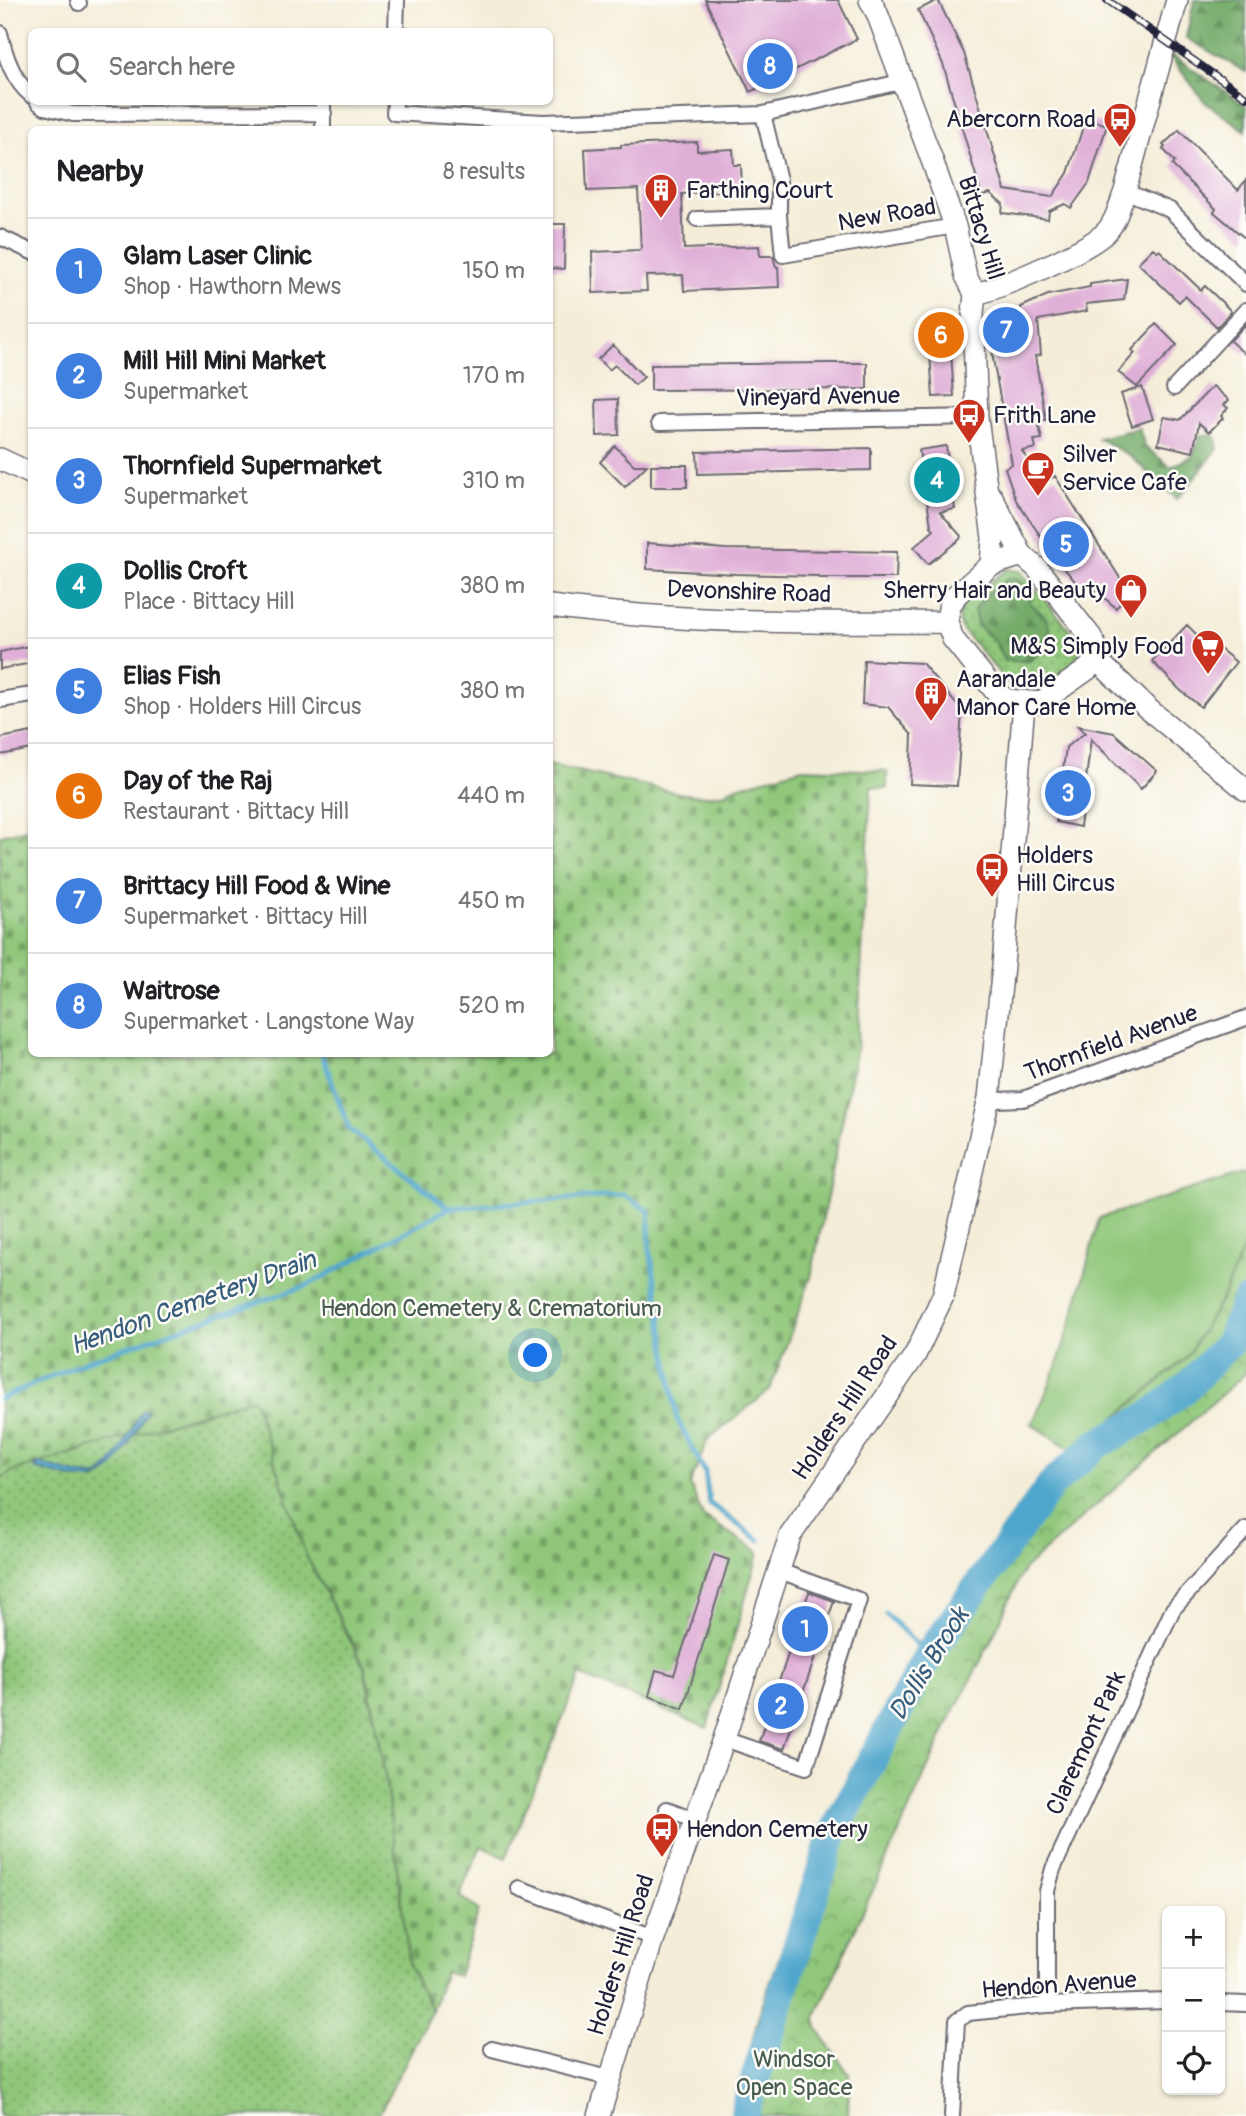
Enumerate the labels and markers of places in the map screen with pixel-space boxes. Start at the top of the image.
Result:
pin: 8 [747,40,793,92]
bus stop icon: Abercorn Road [1101,100,1139,149]
place label: Abercorn Road [946,105,1096,134]
building icon: Farthing Court [642,171,680,220]
place label: Farthing Court [686,176,833,205]
pin: 7 [983,304,1029,356]
pin: 6 [918,309,964,361]
bus stop icon: Frith Lane [950,396,988,445]
place label: Frith Lane [993,401,1096,430]
place label: Silver Service Cafe [1062,440,1187,497]
cafe icon: Silver Service Cafe [1019,449,1057,498]
pin: 4 [914,454,960,506]
pin: 5 [1043,518,1089,570]
shop icon: Sherry Hair and Beauty [1112,571,1150,620]
place label: Sherry Hair and Beauty [883,576,1106,605]
supermarket icon: M&S Simply Food [1189,627,1227,676]
place label: M&S Simply Food [1010,632,1184,661]
place label: Aarandale Manor Care Home [956,665,1136,722]
building icon: Aarandale Manor Care Home [912,674,950,723]
pin: 3 [1045,767,1091,819]
place label: Holders Hill Circus [1016,841,1115,898]
bus stop icon: Holders Hill Circus [973,850,1011,899]
pin: 1 [782,1603,828,1655]
pin: 2 [758,1680,804,1732]
bus stop icon: Hendon Cemetery [643,1810,681,1859]
place label: Hendon Cemetery [686,1815,868,1844]

